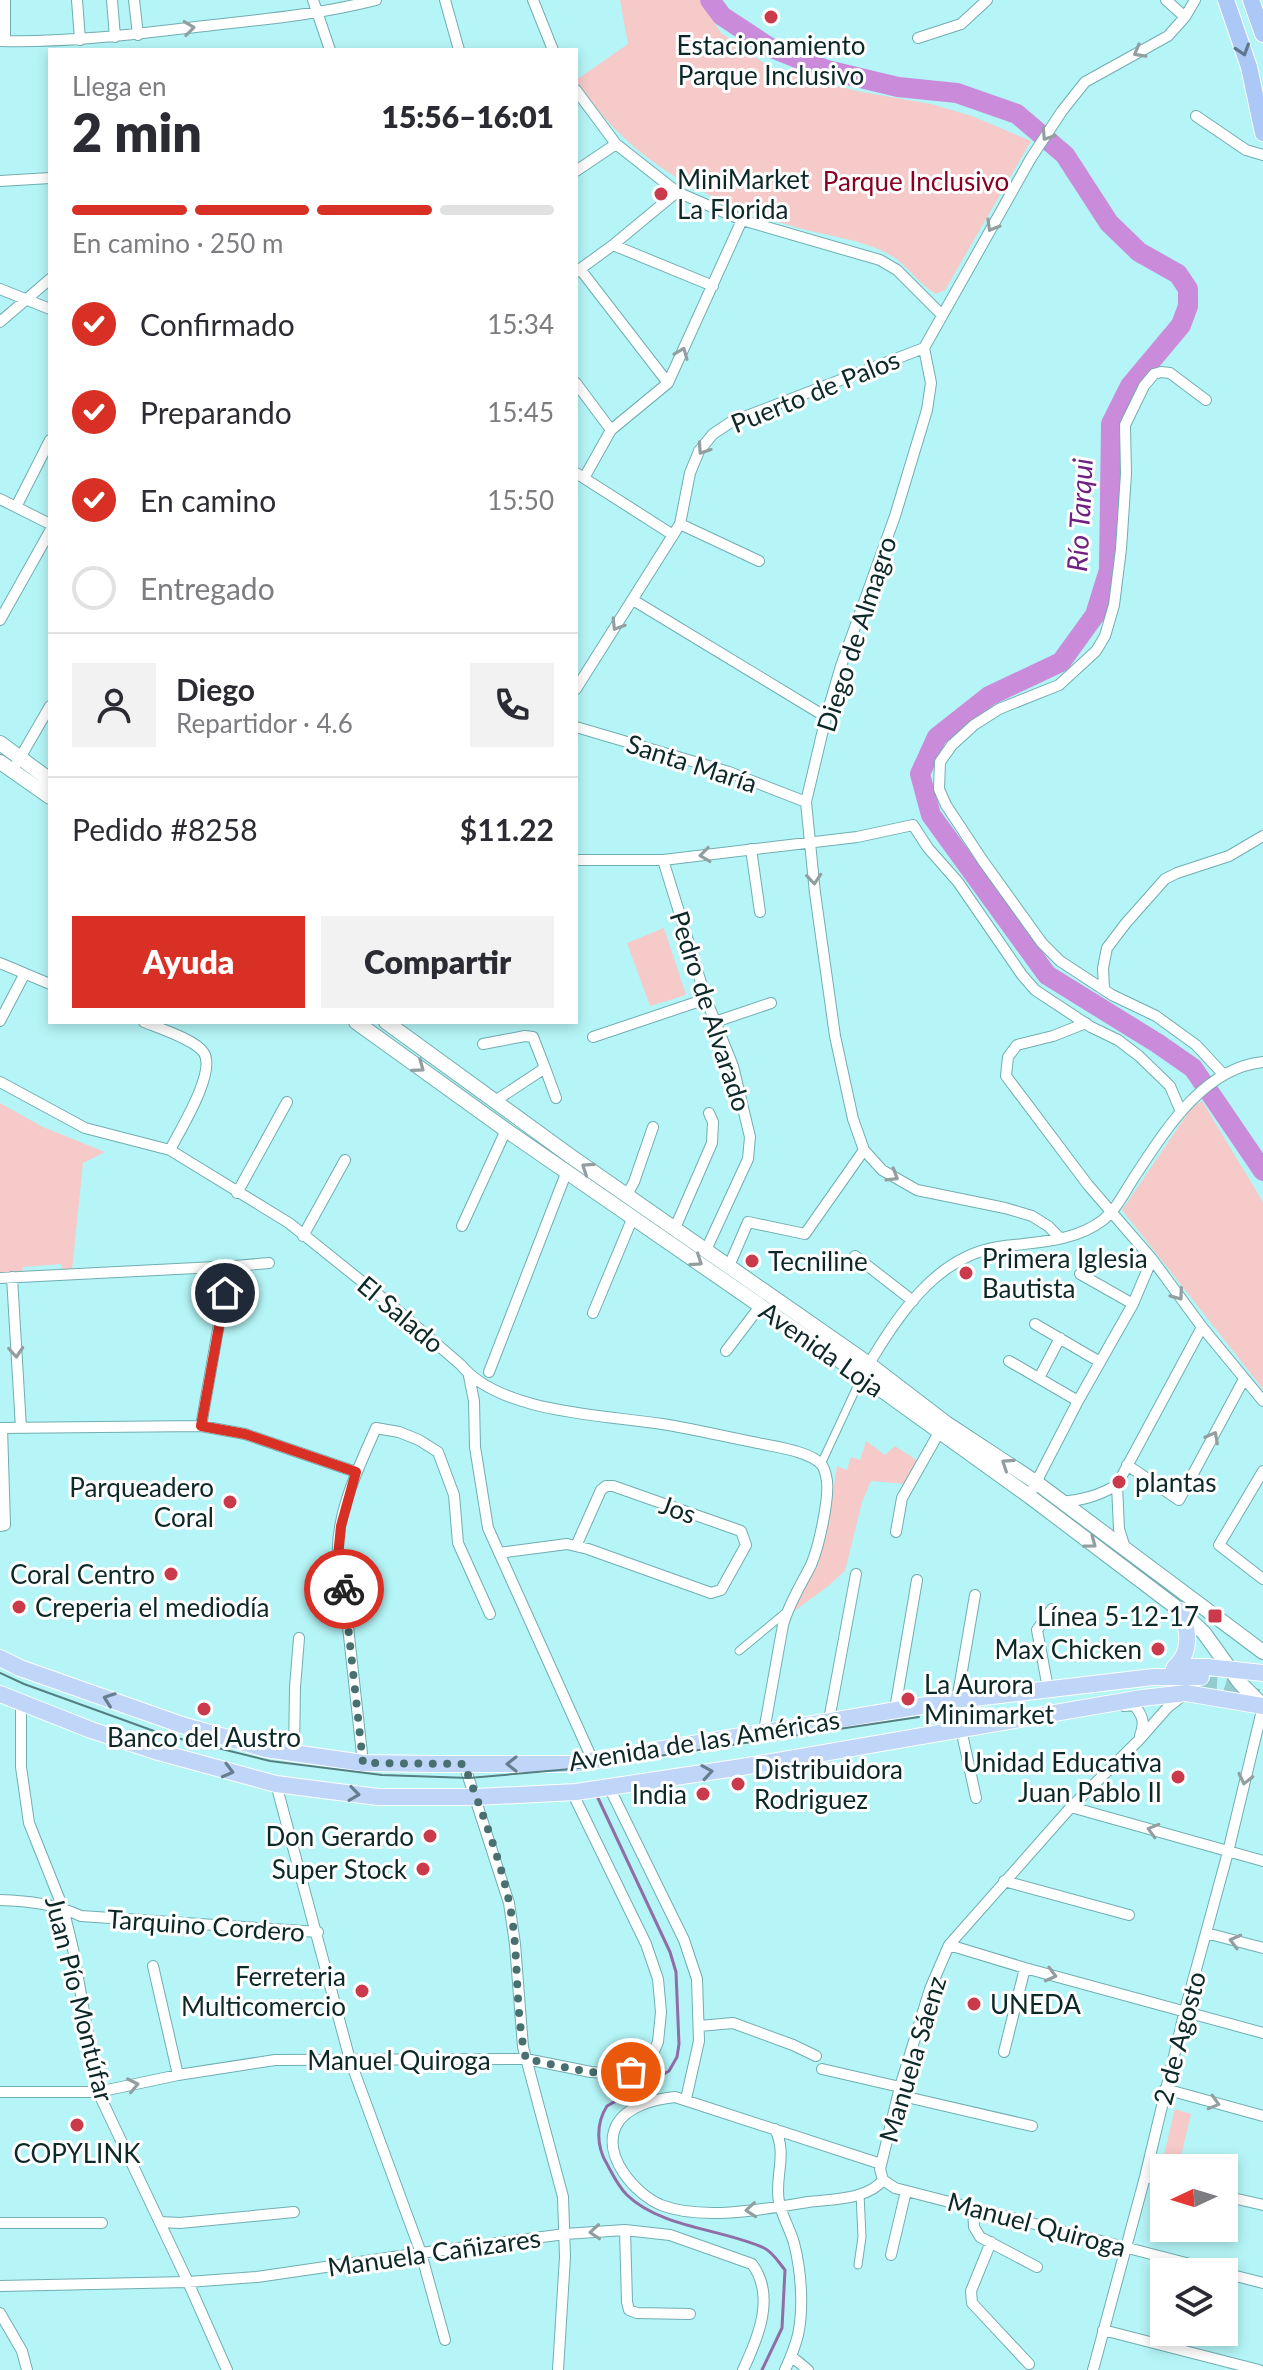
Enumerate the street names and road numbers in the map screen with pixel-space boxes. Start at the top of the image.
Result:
street label: Puerto de Palos [726,343,904,439]
street label: Diego de Almagro [809,532,903,736]
street label: Santa María [623,727,761,799]
street label: Pedro de Alvarado [664,907,758,1115]
street label: El Salado [351,1269,451,1359]
street label: Avenida Loja [754,1294,890,1404]
street label: Jos [656,1488,700,1530]
street label: Avenida de las Américas [566,1703,842,1777]
street label: Juan Pío Montúfar [39,1893,121,2105]
street label: Tarquino Cordero [106,1902,306,1948]
street label: 2 de Agosto [1146,1968,1212,2108]
street label: Manuela Sáenz [872,1972,952,2146]
street label: Manuel Quiroga [307,2044,491,2076]
street label: Manuel Quiroga [944,2185,1130,2263]
street label: Manuela Cañizares [325,2221,543,2283]

